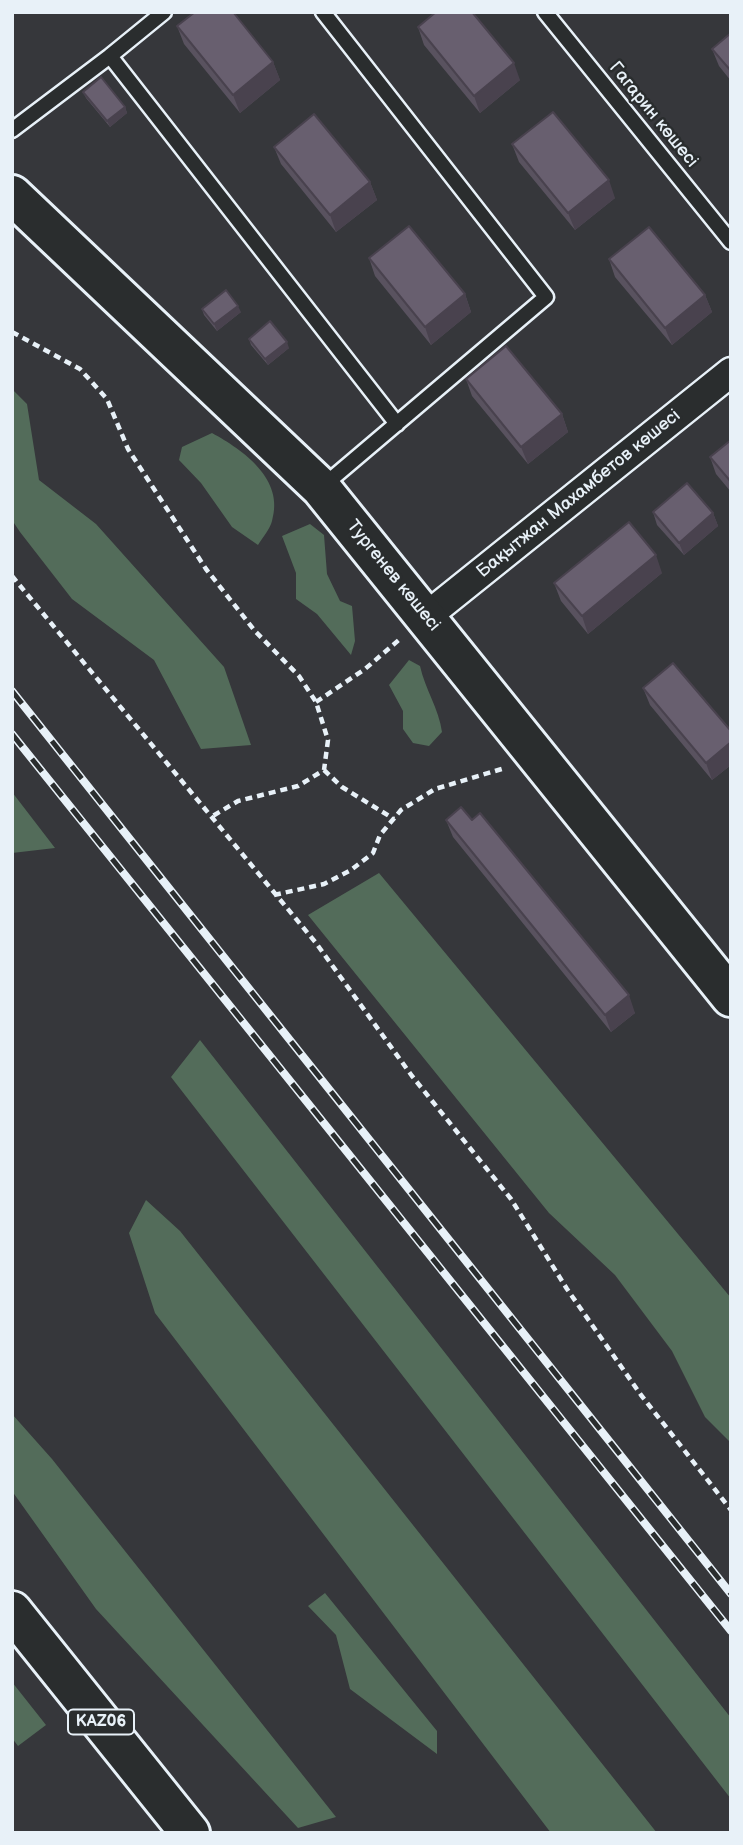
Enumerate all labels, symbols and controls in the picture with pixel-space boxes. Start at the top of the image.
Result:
street label: Гагарин көшесі [604,58,702,172]
street label: Бақытжан Махамбетов көшесі [473,405,685,583]
street label: Тургенев көшесі [342,516,444,636]
road number: KАZ06 [68,1710,134,1734]

